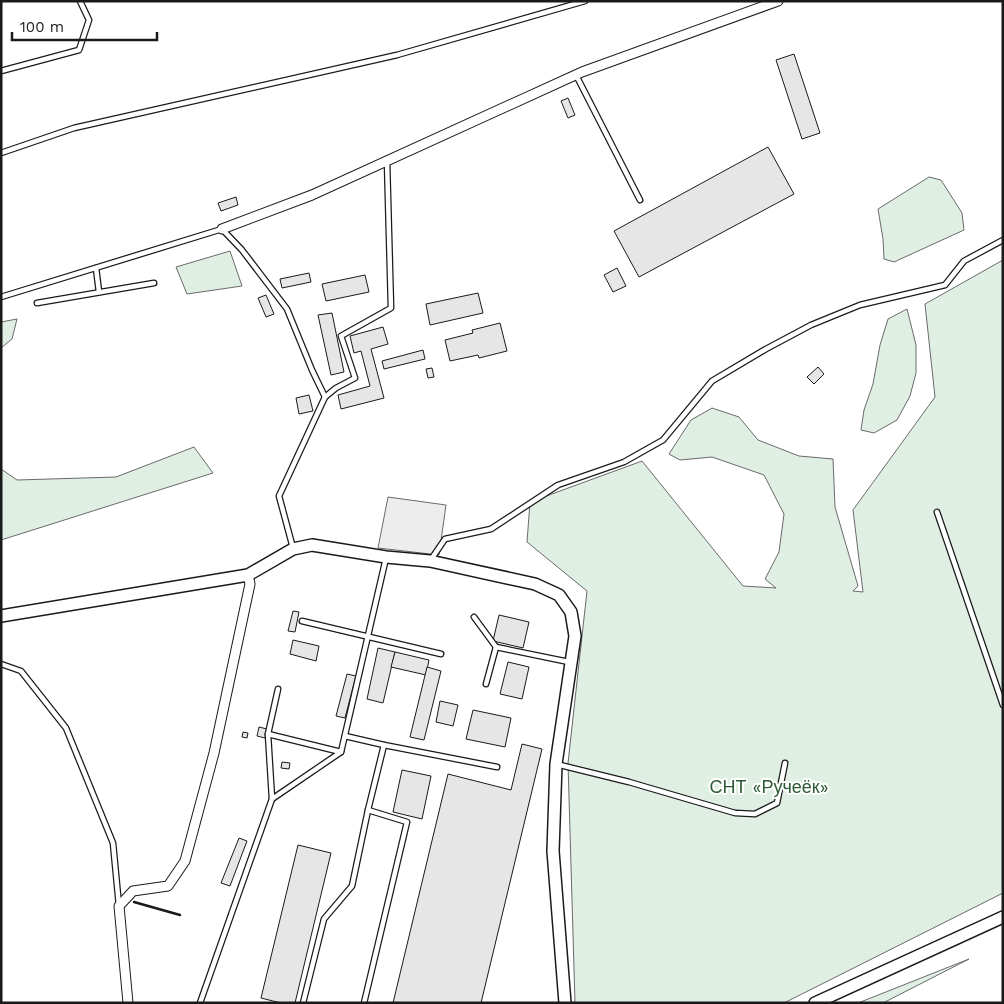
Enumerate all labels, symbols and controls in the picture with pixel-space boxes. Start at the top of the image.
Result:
scale bar [12,10,158,42]
text: 100 m [20,18,64,36]
park label: СНТ «Ручеёк» [709,776,829,797]

